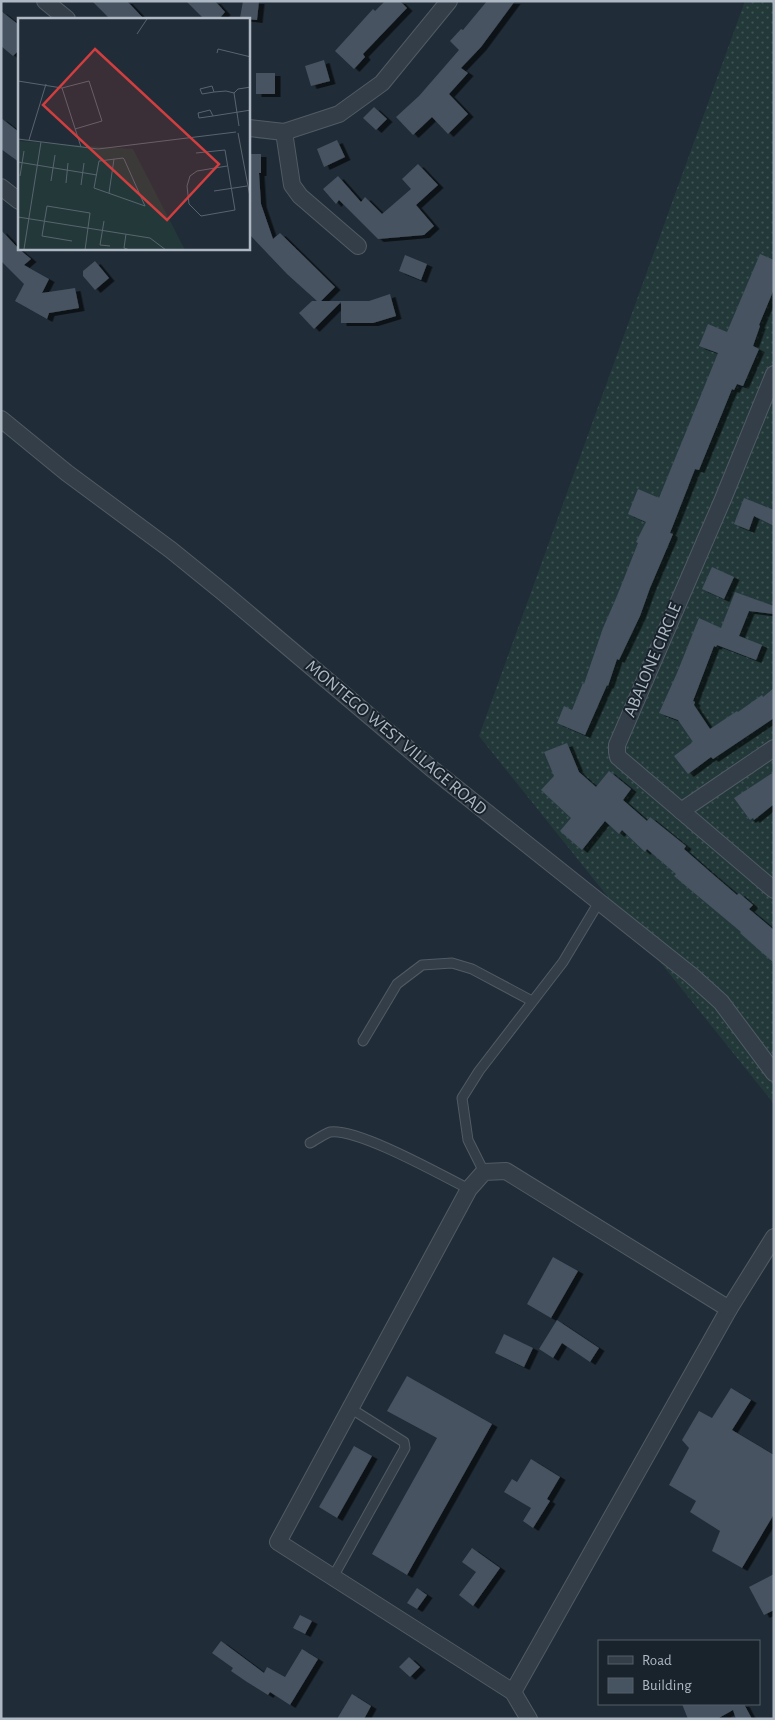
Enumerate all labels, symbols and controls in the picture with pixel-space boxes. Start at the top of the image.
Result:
inset map [18,18,250,250]
street label: ABALONE CIRCLE [621,600,685,720]
street label: MONTEGO WEST VILLAGE ROAD [302,657,490,819]
legend [598,1640,760,1705]
text: Road [642,1653,672,1668]
text: Building [642,1678,692,1693]

